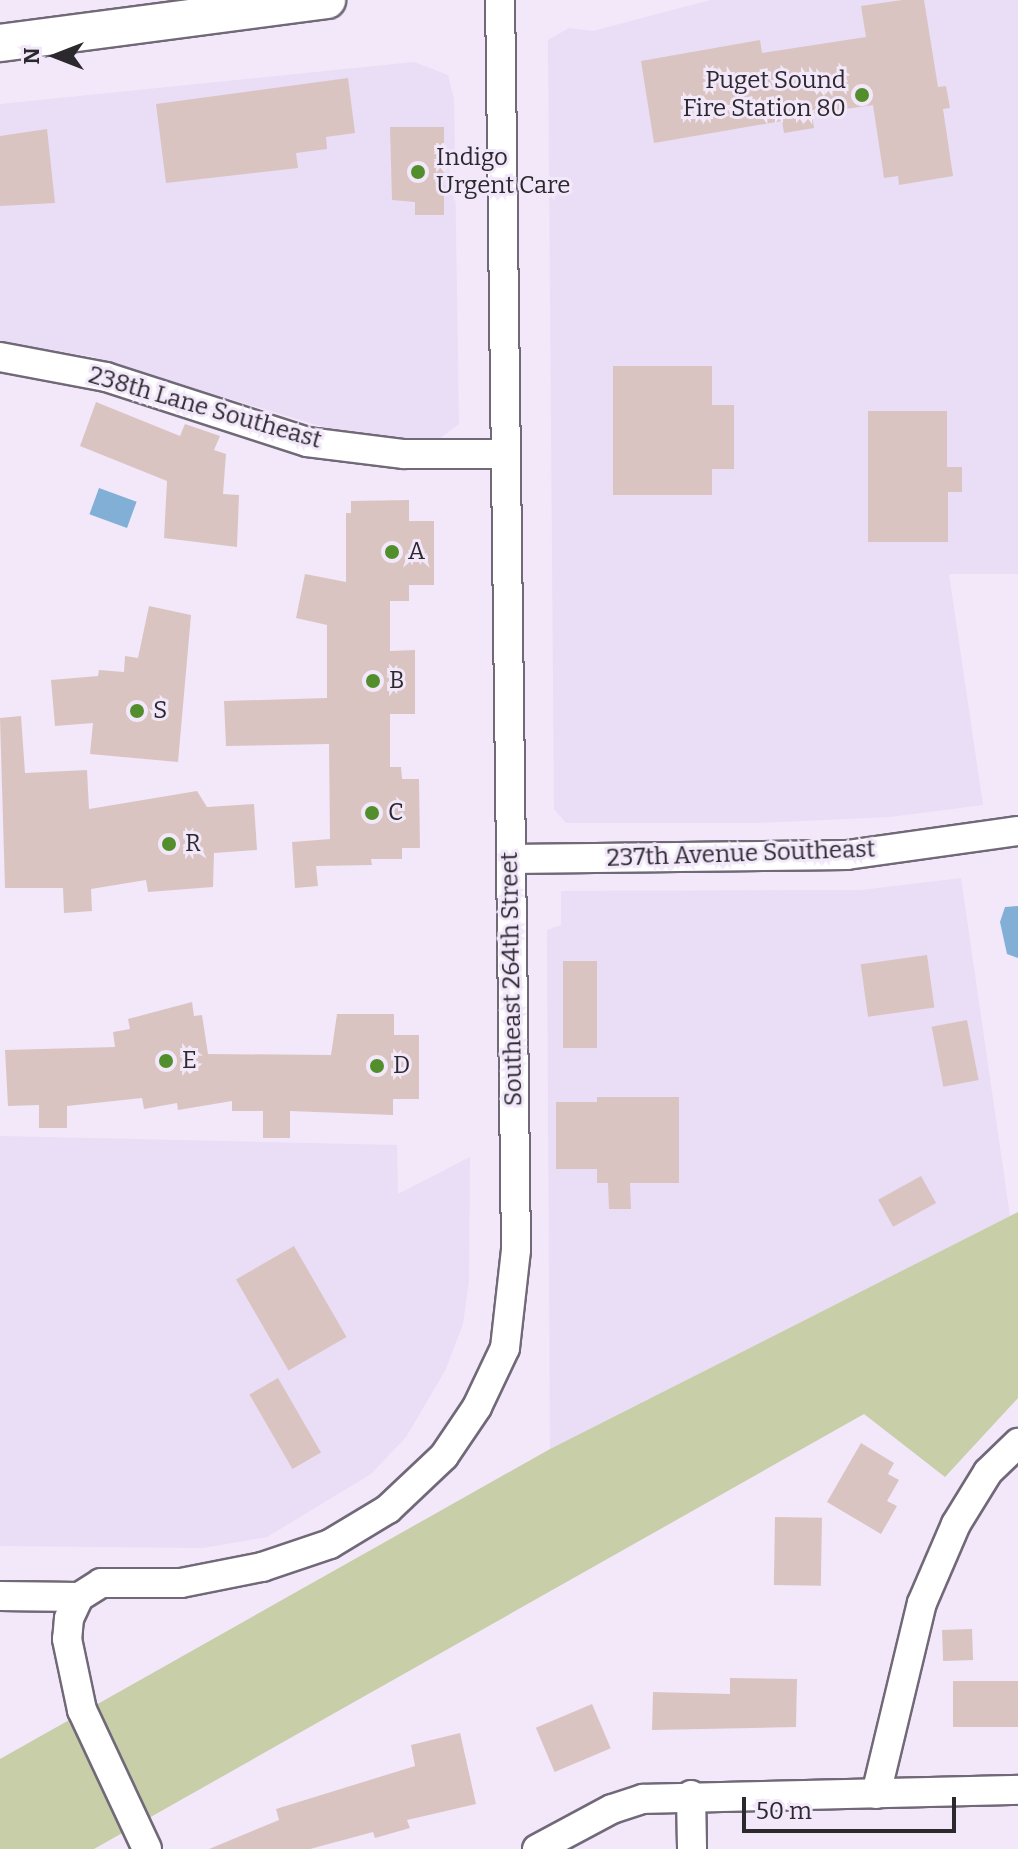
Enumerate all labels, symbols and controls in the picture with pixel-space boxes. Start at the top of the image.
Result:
north arrow [16,16,96,96]
text: N [18,48,45,65]
place label: Puget Sound Fire Station 80 [683,67,846,123]
marker: Puget Sound Fire Station 80 [853,86,871,104]
place label: Indigo Urgent Care [436,144,570,200]
marker: Indigo Urgent Care [407,161,429,183]
street label: 238th Lane Southeast [85,361,325,455]
place label: A [408,538,425,566]
marker: A [383,543,401,561]
place label: B [389,667,404,695]
marker: B [364,672,382,690]
place label: S [153,697,167,725]
marker: S [128,702,146,720]
place label: C [388,799,404,827]
marker: C [363,804,381,822]
place label: R [185,830,201,858]
marker: R [160,835,178,853]
street label: 237th Avenue Southeast [606,835,876,873]
street label: Southeast 264th Street [495,852,529,1106]
place label: E [182,1047,197,1075]
marker: E [157,1052,175,1070]
place label: D [393,1052,410,1080]
marker: D [368,1057,386,1075]
scale bar [746,1781,960,1831]
text: 50 m [756,1797,812,1825]

